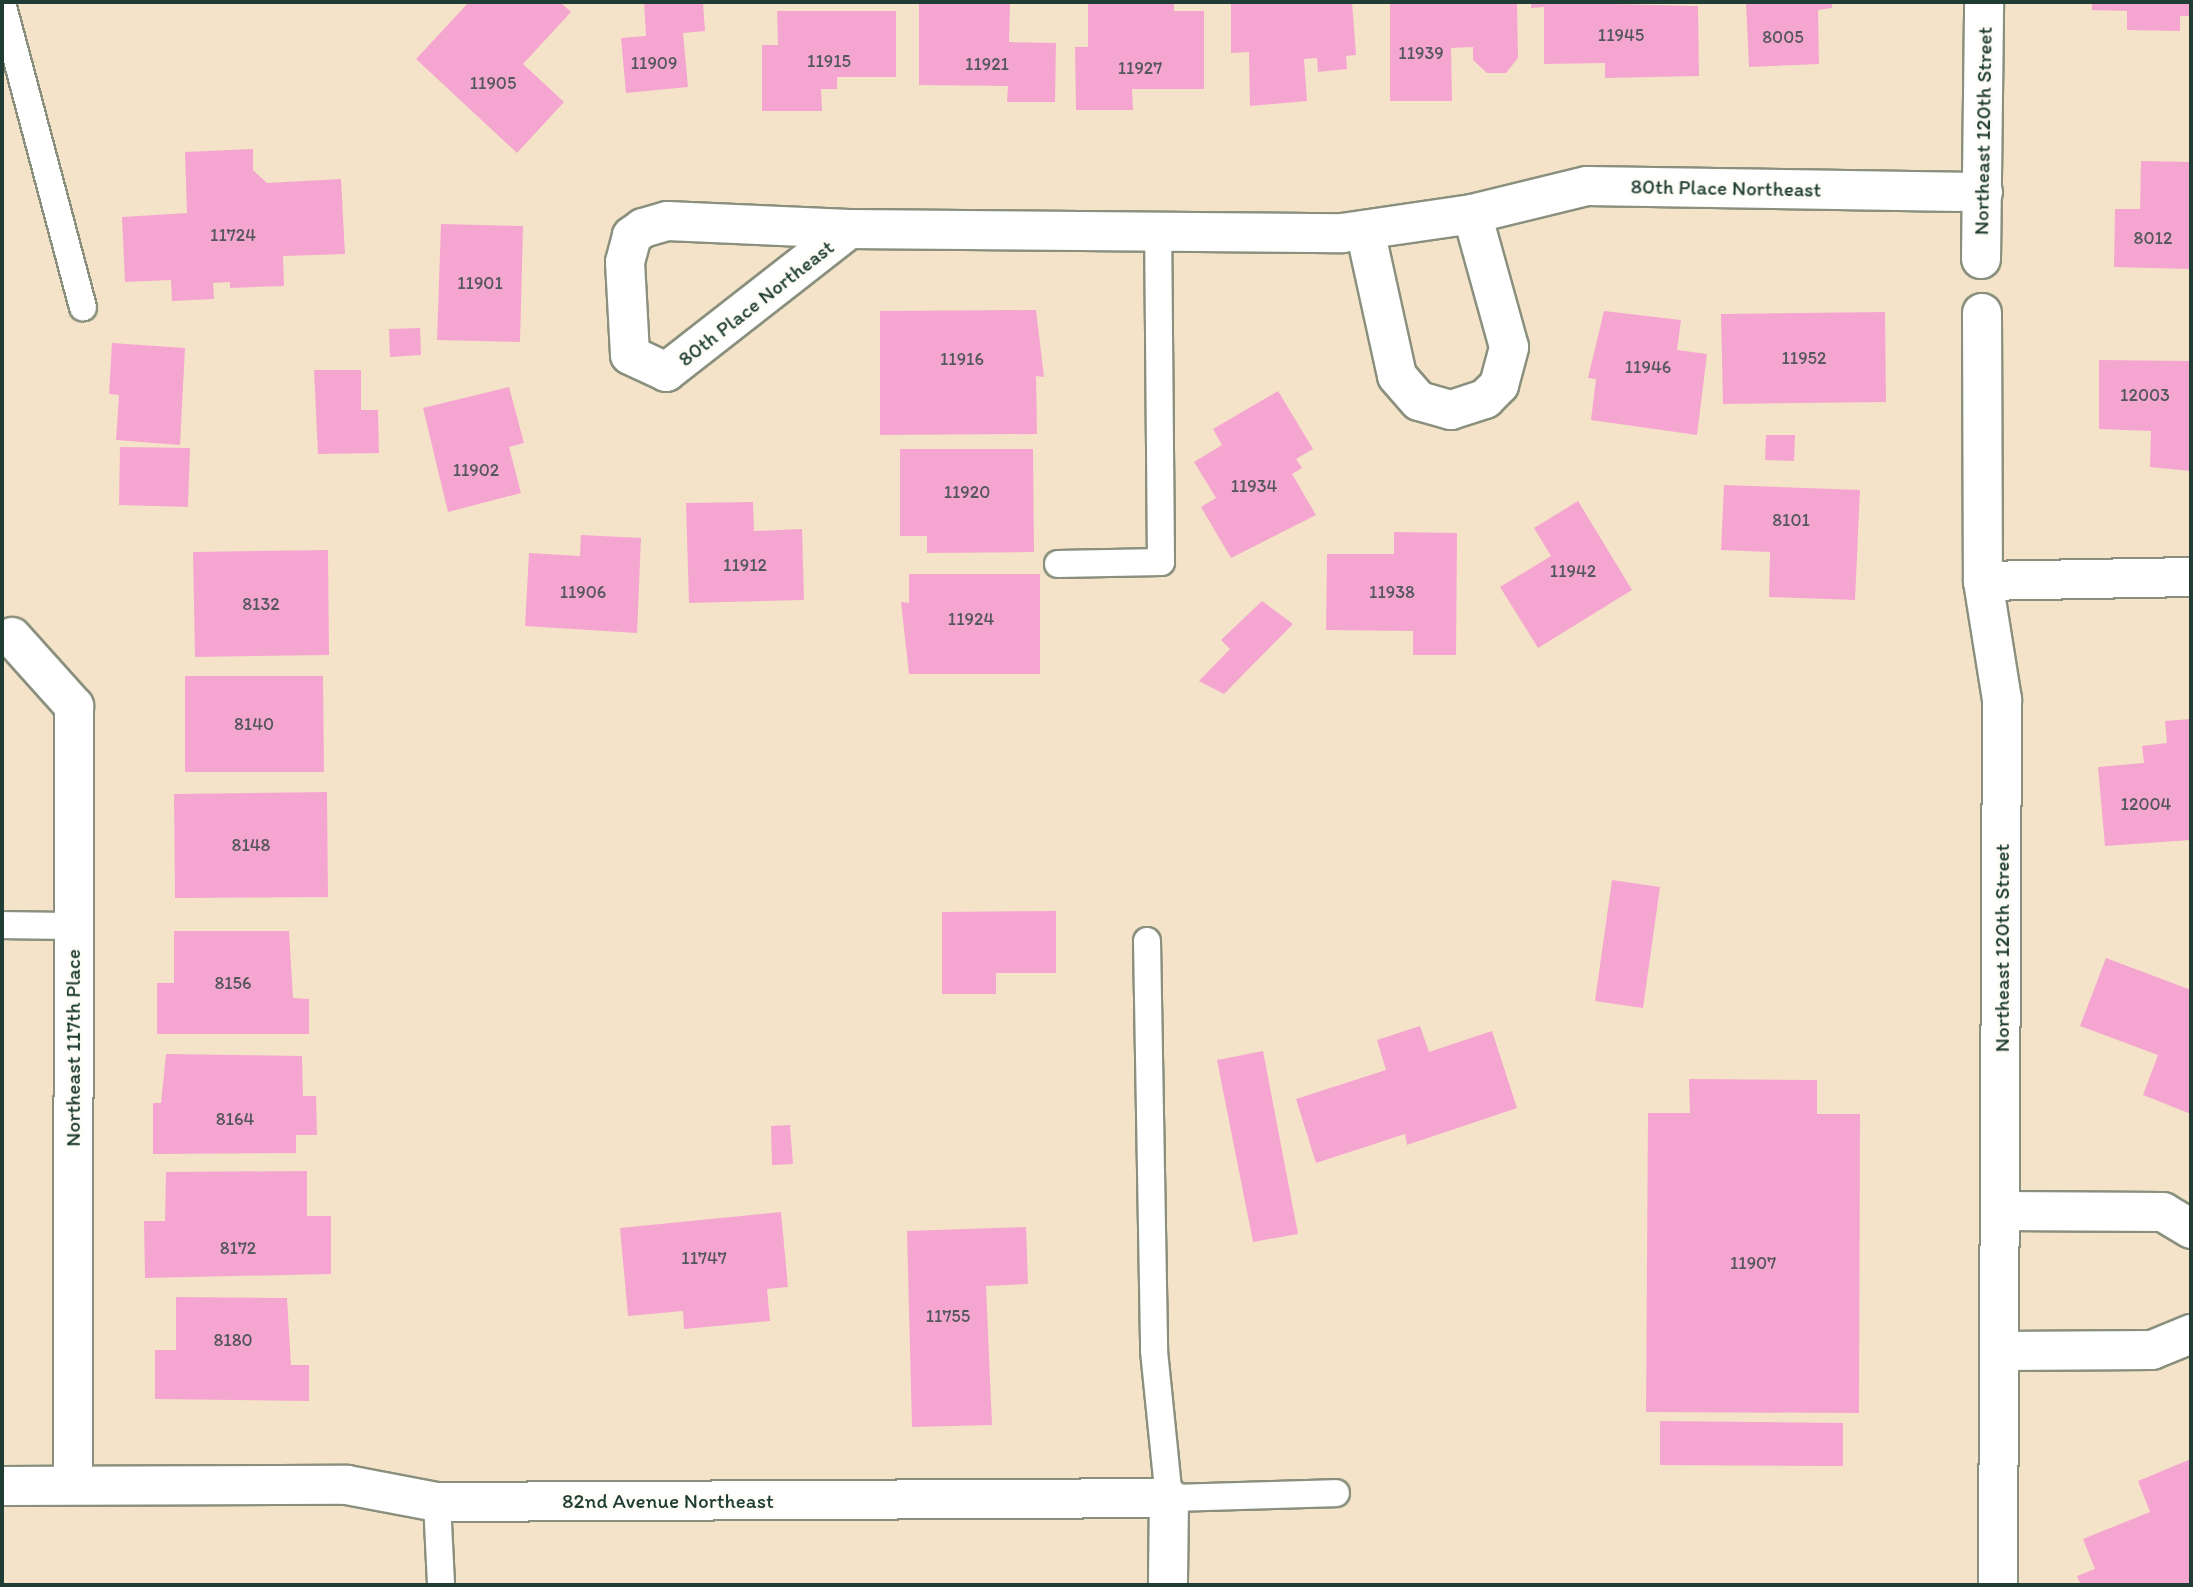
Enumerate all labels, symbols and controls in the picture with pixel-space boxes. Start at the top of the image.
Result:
house number: 11945 [1598,24,1644,46]
house number: 8005 [1762,26,1804,48]
street label: Northeast 120th Street [1969,27,1997,235]
house number: 11939 [1398,42,1444,64]
house number: 11915 [807,50,851,72]
house number: 11909 [631,52,677,74]
house number: 11921 [965,53,1009,75]
house number: 11927 [1118,57,1162,79]
house number: 11905 [470,72,516,94]
street label: 80th Place Northeast [1630,174,1822,202]
house number: 11724 [210,224,256,246]
house number: 8012 [2134,227,2172,249]
street label: 80th Place Northeast [673,234,839,372]
house number: 11901 [457,272,503,294]
house number: 11952 [1781,347,1827,369]
house number: 11916 [940,348,984,370]
house number: 11946 [1625,356,1671,378]
house number: 12003 [2120,384,2170,406]
house number: 11902 [453,459,499,481]
house number: 11934 [1231,475,1277,497]
house number: 11920 [944,481,990,503]
house number: 8101 [1772,509,1810,531]
house number: 11912 [723,554,767,576]
house number: 11942 [1550,560,1596,582]
house number: 11906 [560,581,606,603]
house number: 11938 [1369,581,1415,603]
house number: 8132 [242,593,280,615]
house number: 11924 [948,608,994,630]
house number: 8140 [234,713,274,735]
house number: 12004 [2121,793,2171,815]
house number: 8148 [232,834,270,856]
street label: Northeast 120th Street [1989,844,2015,1052]
street label: Northeast 117th Place [60,950,86,1146]
house number: 8156 [214,972,252,994]
house number: 8164 [216,1108,254,1130]
house number: 8172 [220,1237,256,1259]
house number: 11747 [681,1247,727,1269]
house number: 11907 [1730,1252,1776,1274]
house number: 11755 [926,1305,970,1327]
house number: 8180 [213,1329,253,1351]
street label: 82nd Avenue Northeast [562,1488,774,1514]

